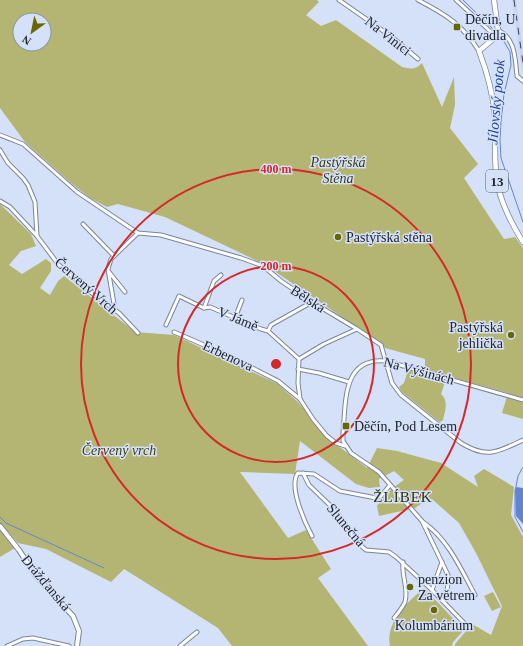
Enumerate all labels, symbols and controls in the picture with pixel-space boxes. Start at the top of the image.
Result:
north arrow [12,12,52,52]
place label: Děčín, U divadla [465,12,516,43]
street label: Na Vinici [362,14,414,59]
marker: Děčín, U divadla [452,22,462,32]
text: N [20,33,33,48]
water label: Jílovský potok [484,58,508,145]
park label: Pastýřská Stěna [309,155,366,186]
text: 400 m [261,162,292,176]
road number: 13 [486,170,508,192]
place label: Pastýřská stěna [346,230,433,245]
marker: Pastýřská stěna [333,232,343,242]
street label: Červený Vrch [52,254,121,317]
text: 200 m [261,259,292,273]
street label: Bělská [288,282,329,316]
street label: V Jámě [216,304,260,334]
place label: Pastýřská jehlička [449,320,504,351]
marker: Pastýřská jehlička [506,330,516,340]
street label: Erbenova [201,338,256,374]
street label: Na Výšinách [382,354,456,388]
centre of rings [269,357,283,371]
place label: Děčín, Pod Lesem [354,419,457,434]
marker: Děčín, Pod Lesem [341,421,351,431]
park label: Červený vrch [82,442,156,458]
district label: ŽLÍBEK [373,489,433,505]
street label: Slunečná [324,501,369,550]
street label: Drážďanská [18,552,74,615]
place label: penzion Za větrem [418,572,475,603]
marker: penzion Za větrem [405,582,415,592]
marker: Kolumbárium [429,605,439,615]
place label: Kolumbárium [395,618,473,633]

